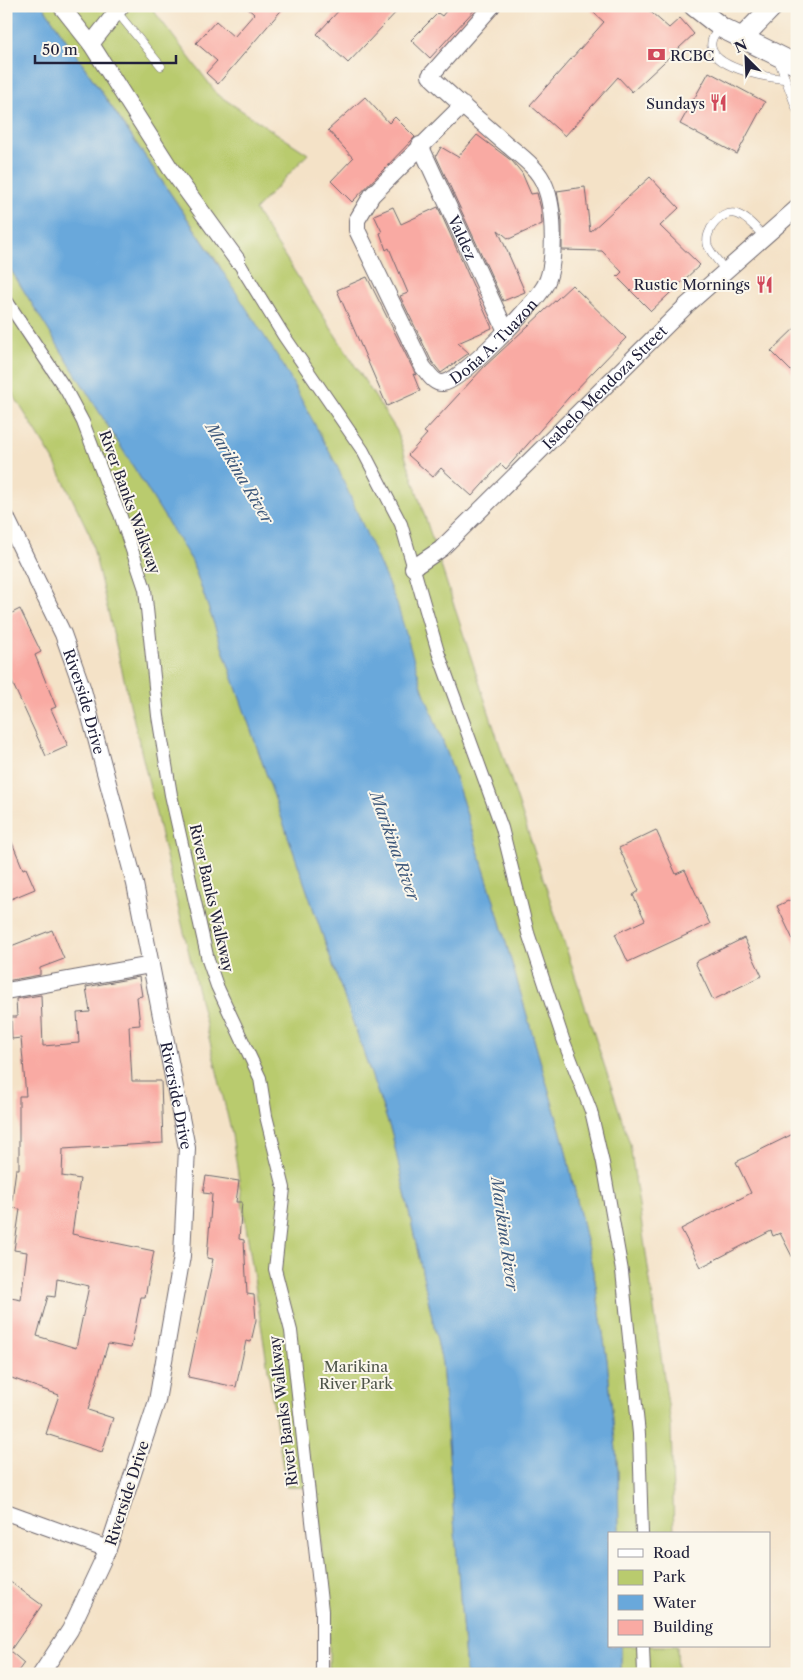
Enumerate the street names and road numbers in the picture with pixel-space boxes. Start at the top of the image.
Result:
street label: Valdez [444,211,481,263]
street label: Doña A. Tuazon [446,294,541,388]
street label: Isabelo Mendoza Street [538,320,671,453]
street label: River Banks Walkway [95,428,165,577]
street label: Riverside Drive [59,646,109,756]
street label: River Banks Walkway [186,822,238,975]
street label: Riverside Drive [157,1040,197,1151]
street label: River Banks Walkway [264,1334,302,1487]
street label: Riverside Drive [101,1438,153,1548]

